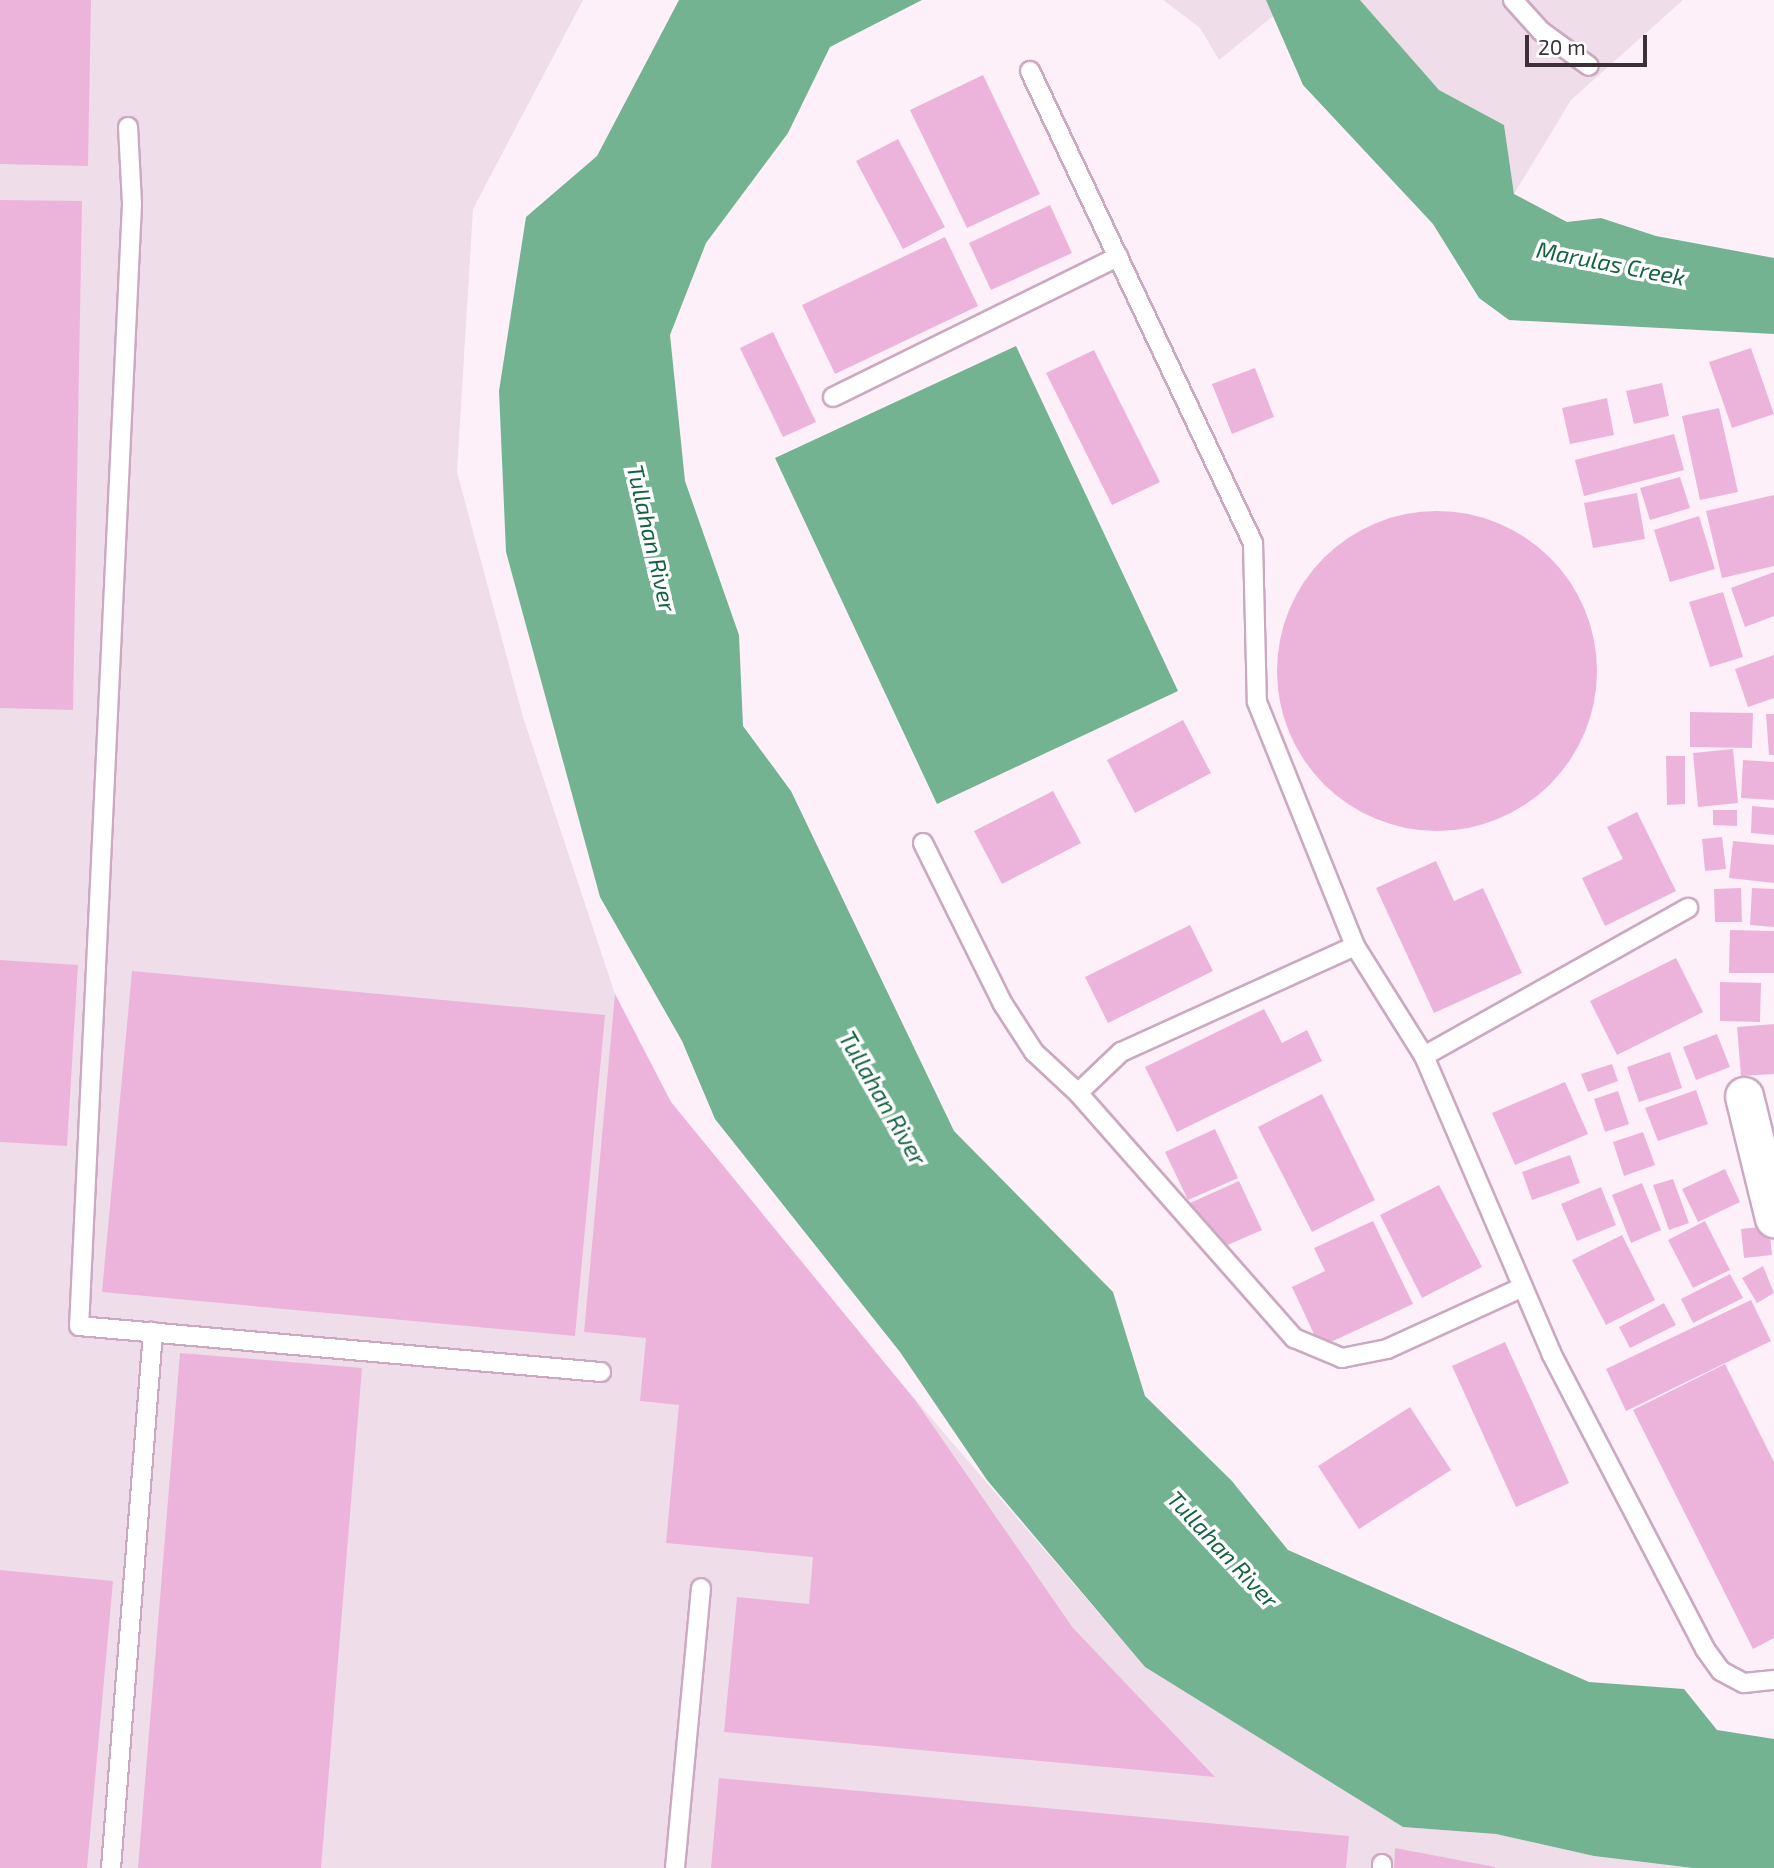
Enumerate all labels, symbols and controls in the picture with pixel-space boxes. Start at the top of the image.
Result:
scale bar [1529,21,1652,65]
text: 20 m [1538,34,1586,59]
water label: Marulas Creek [1534,235,1688,291]
water label: Tullahan River [622,462,682,614]
water label: Tullahan River [834,1026,932,1170]
water label: Tullahan River [1162,1485,1284,1613]

